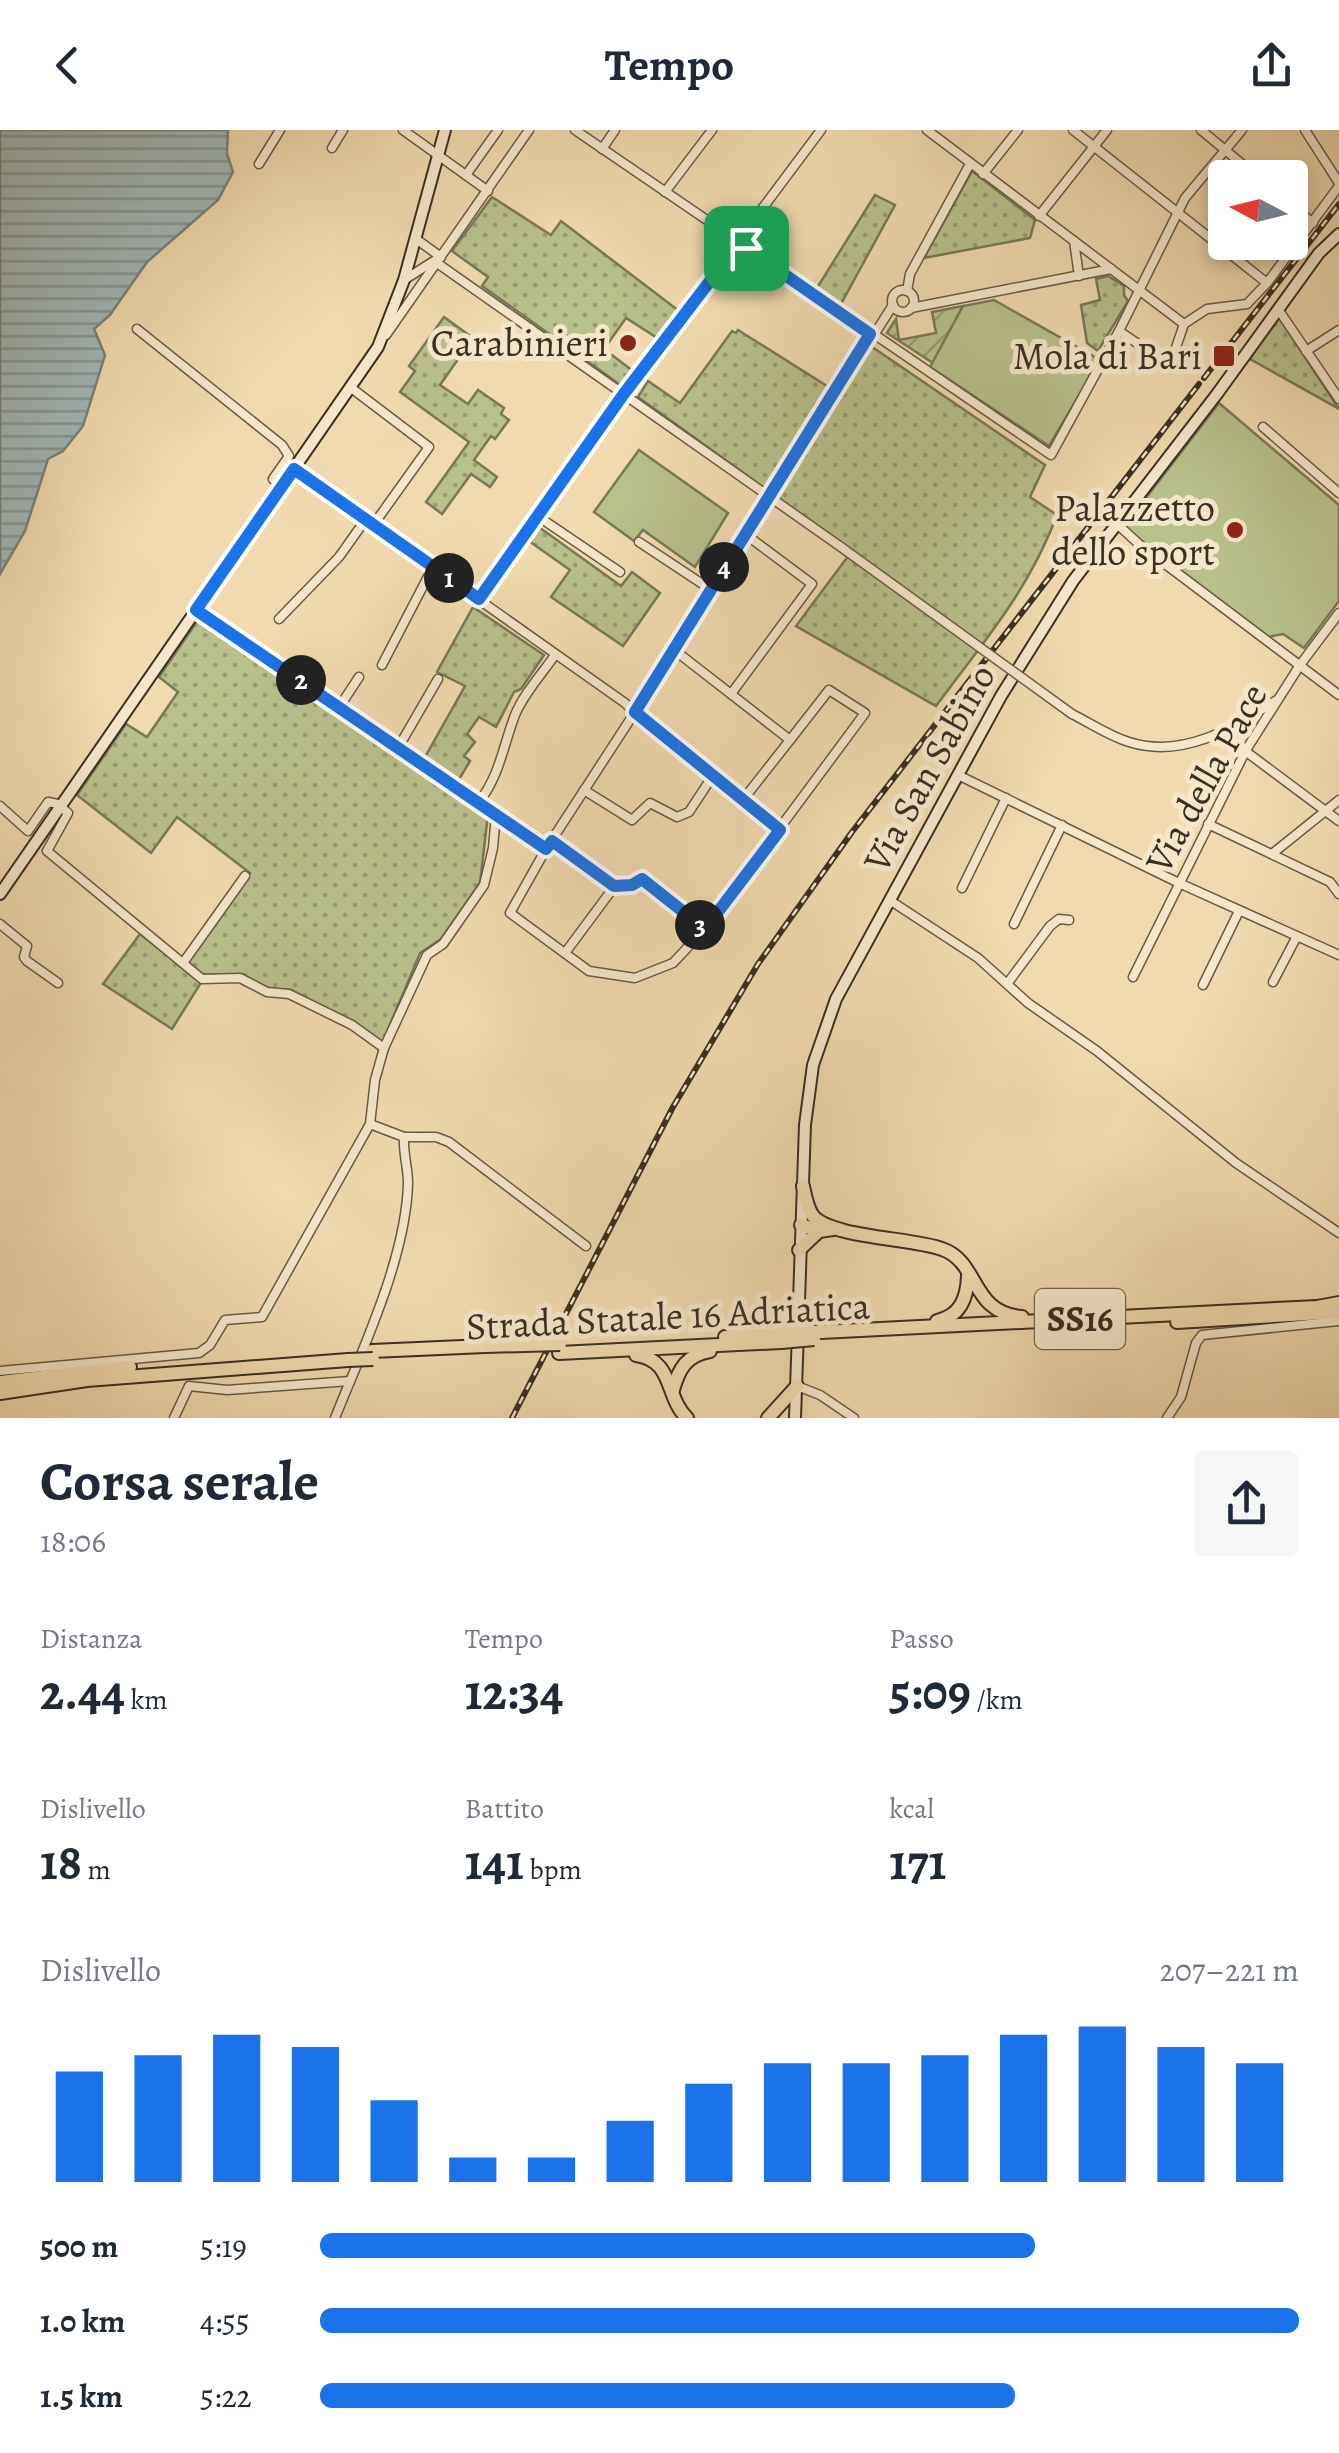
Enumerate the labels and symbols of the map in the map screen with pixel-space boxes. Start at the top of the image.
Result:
north arrow [1208,160,1308,260]
pin [704,206,789,291]
place label: Carabinieri [431,317,608,369]
place label: Mola di Bari [1013,330,1202,382]
marker: Carabinieri [617,332,639,354]
marker: Mola di Bari [1211,343,1237,369]
place label: Palazzetto dello sport [1051,482,1215,578]
marker: Palazzetto dello sport [1224,519,1246,541]
pin: 4 [699,542,749,592]
pin: 1 [424,553,474,603]
pin: 2 [276,655,326,705]
street label: Via San Sabino [850,655,1007,882]
street label: Via della Pace [1132,674,1279,883]
pin: 3 [675,900,725,950]
street label: Strada Statale 16 Adriatica [465,1279,872,1353]
road number: SS16 [1035,1289,1125,1349]

